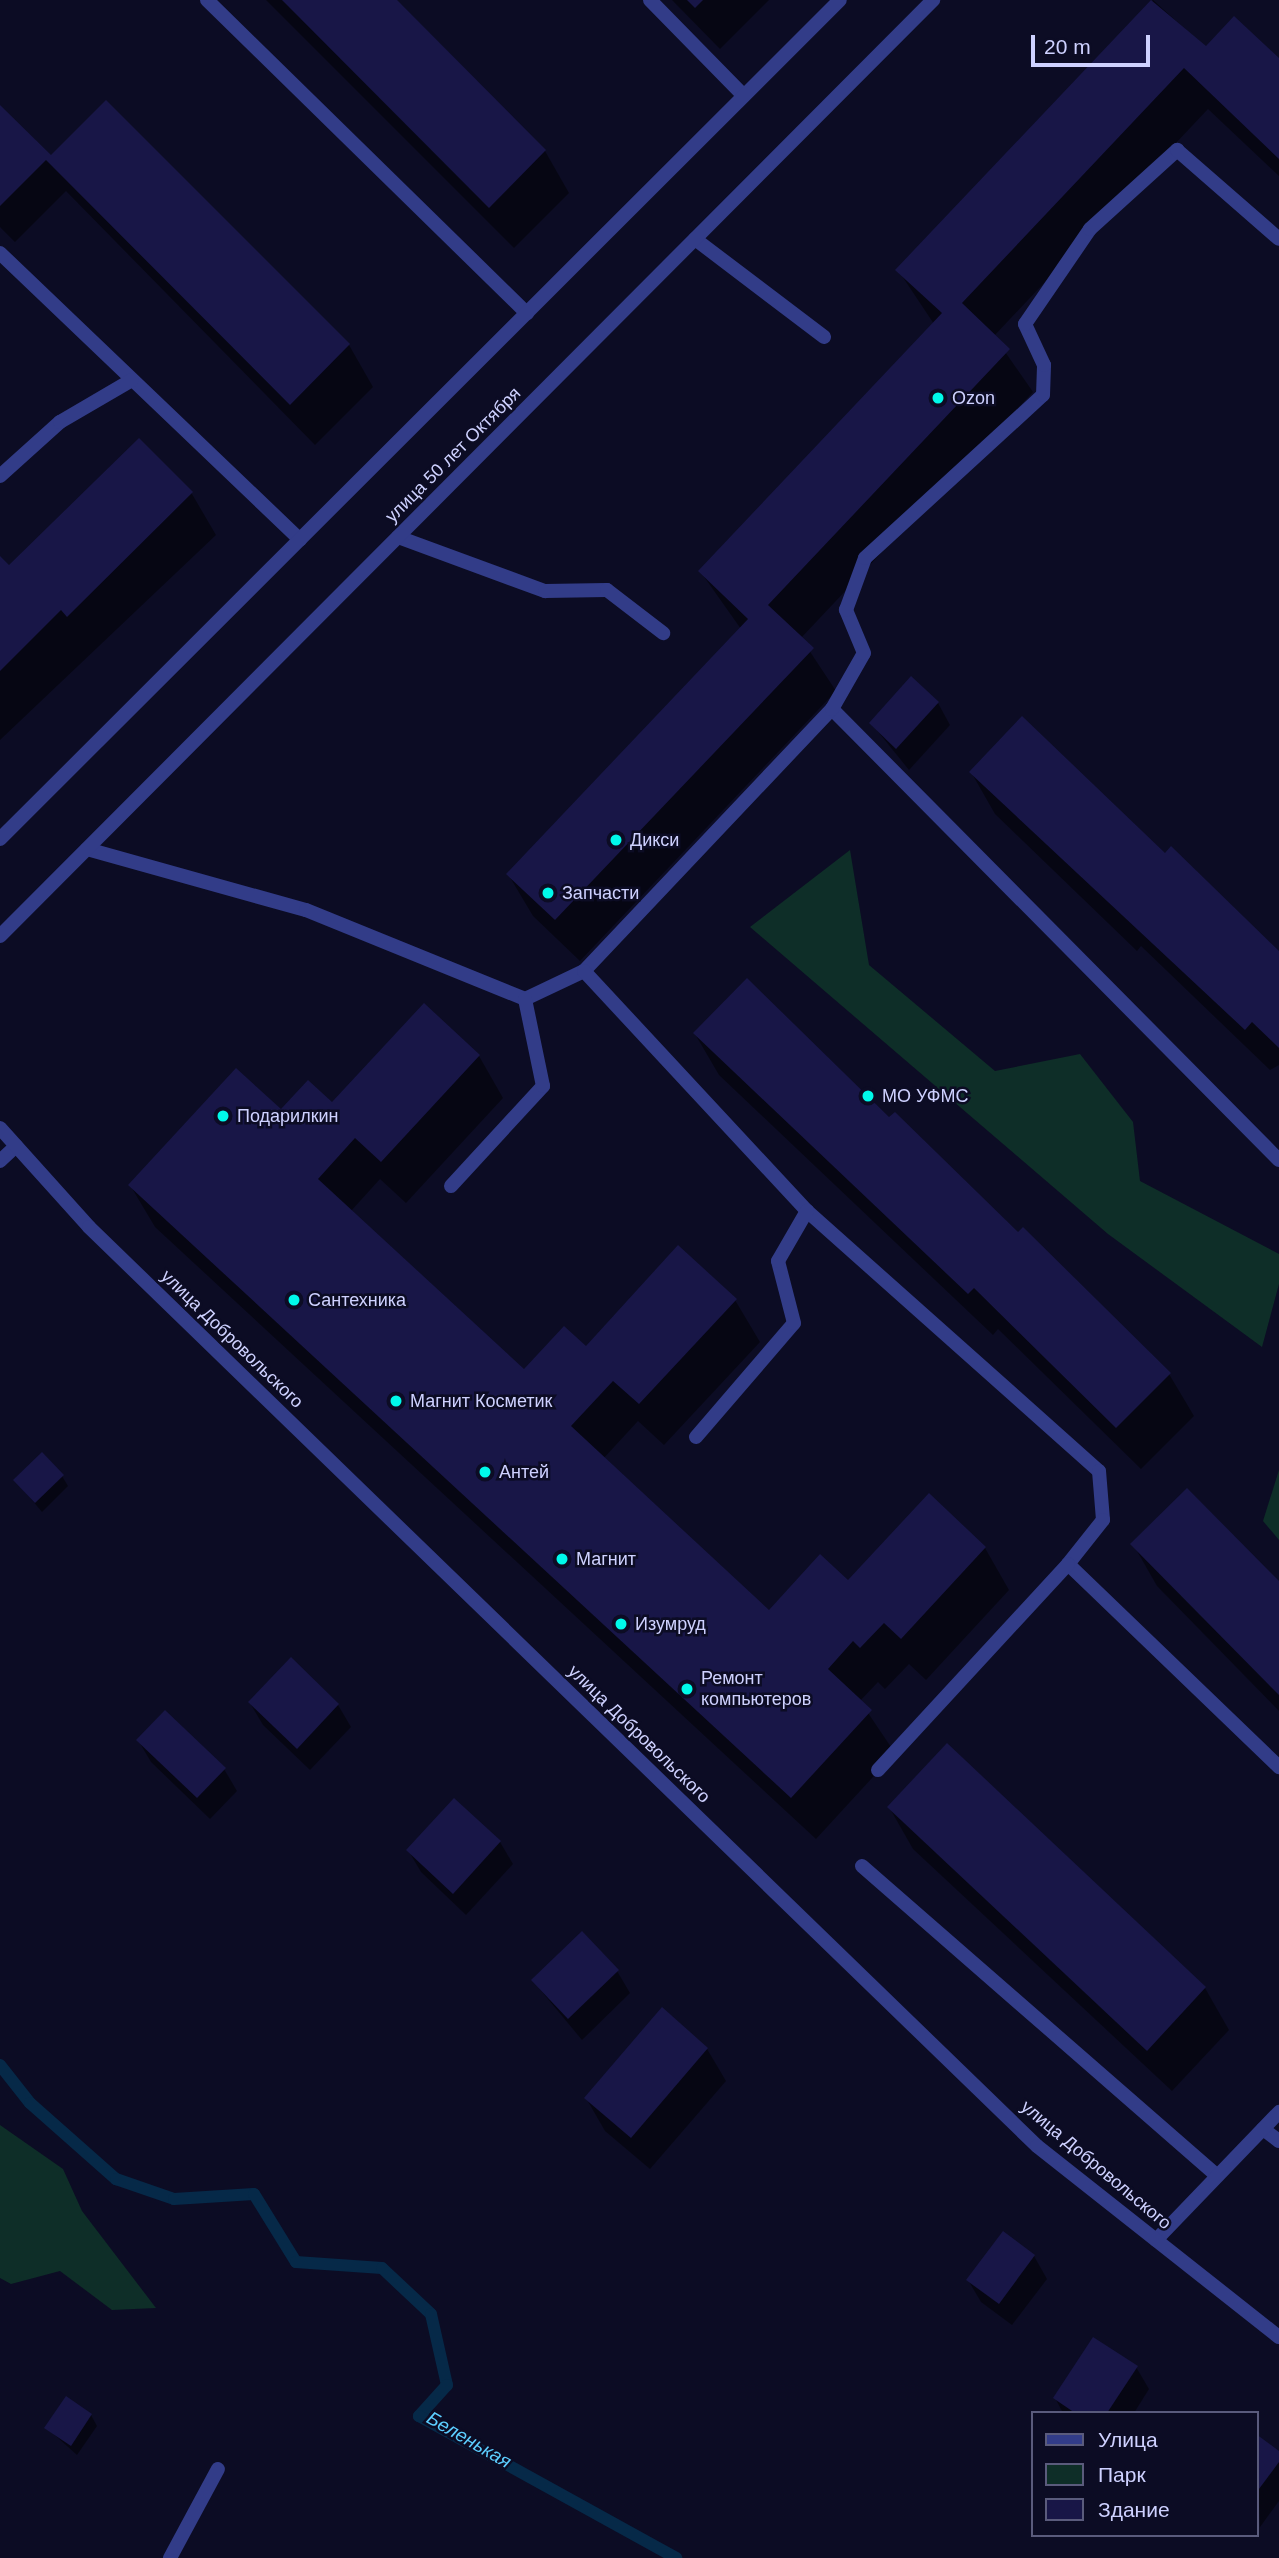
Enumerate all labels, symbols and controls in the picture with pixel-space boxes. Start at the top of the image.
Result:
scale bar [1034,21,1153,65]
text: 20 m [1044,35,1091,58]
street label: улица 50 лет Октября [381,383,525,527]
place label: Ozon [952,387,995,409]
marker: Ozon [930,390,946,406]
place label: Дикси [630,829,679,851]
marker: Дикси [608,832,624,848]
place label: Запчасти [562,882,639,904]
marker: Запчасти [540,885,556,901]
place label: МО УФМС [882,1085,969,1107]
marker: МО УФМС [860,1088,876,1104]
place label: Подарилкин [237,1105,339,1127]
marker: Подарилкин [215,1108,231,1124]
street label: улица Добровольского [156,1265,308,1413]
place label: Сантехника [308,1289,406,1311]
marker: Сантехника [286,1292,302,1308]
place label: Магнит Косметик [410,1390,552,1412]
marker: Магнит Косметик [388,1393,404,1409]
place label: Антей [499,1461,549,1483]
marker: Антей [477,1464,493,1480]
place label: Магнит [576,1548,636,1570]
marker: Магнит [554,1551,570,1567]
place label: Изумруд [635,1613,706,1635]
marker: Изумруд [613,1616,629,1632]
street label: улица Добровольского [563,1660,715,1808]
place label: Ремонт компьютеров [701,1668,811,1710]
marker: Ремонт компьютеров [679,1681,695,1697]
street label: улица Добровольского [1017,2096,1175,2234]
water label: Беленькая [423,2407,515,2473]
legend [1030,2411,1258,2537]
text: Улица [1098,2428,1158,2451]
text: Парк [1098,2463,1146,2486]
text: Здание [1098,2498,1170,2521]

